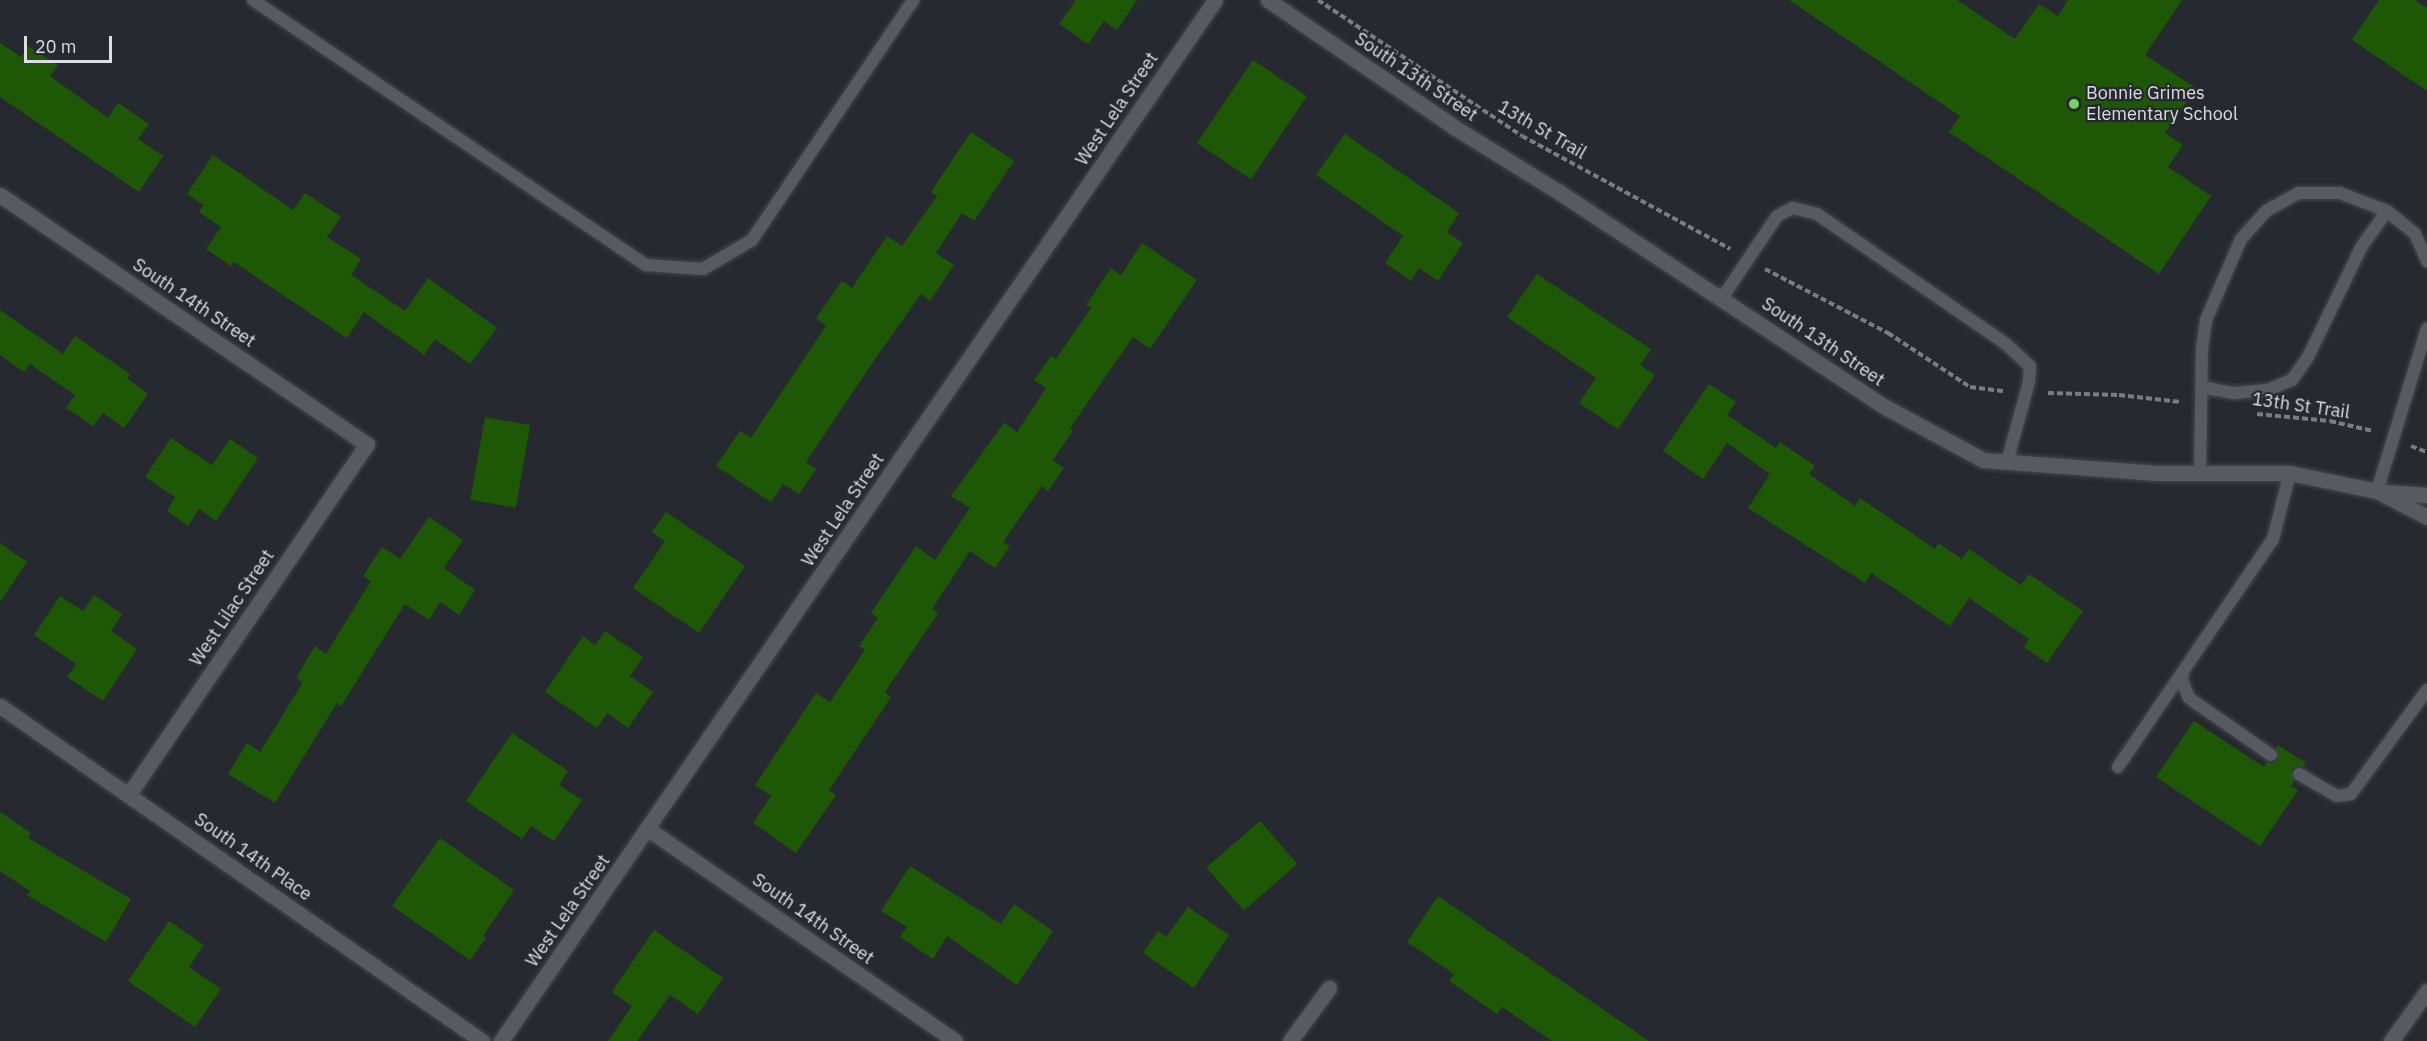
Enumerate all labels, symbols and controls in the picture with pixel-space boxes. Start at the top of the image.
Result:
scale bar [27,24,116,62]
street label: South 13th Street [1351,28,1481,126]
text: 20 m [35,35,77,58]
street label: West Lela Street [1071,48,1163,170]
place label: Bonnie Grimes Elementary School [2086,83,2238,125]
street label: 13th St Trail [1494,96,1590,164]
marker: Bonnie Grimes Elementary School [2067,97,2081,111]
street label: South 14th Street [129,254,259,352]
street label: South 13th Street [1758,293,1888,391]
street label: 13th St Trail [2251,388,2351,424]
street label: West Lela Street [797,449,889,571]
street label: West Lilac Street [185,546,279,670]
street label: South 14th Place [190,809,316,905]
street label: West Lela Street [521,851,615,971]
street label: South 14th Street [748,869,878,969]

